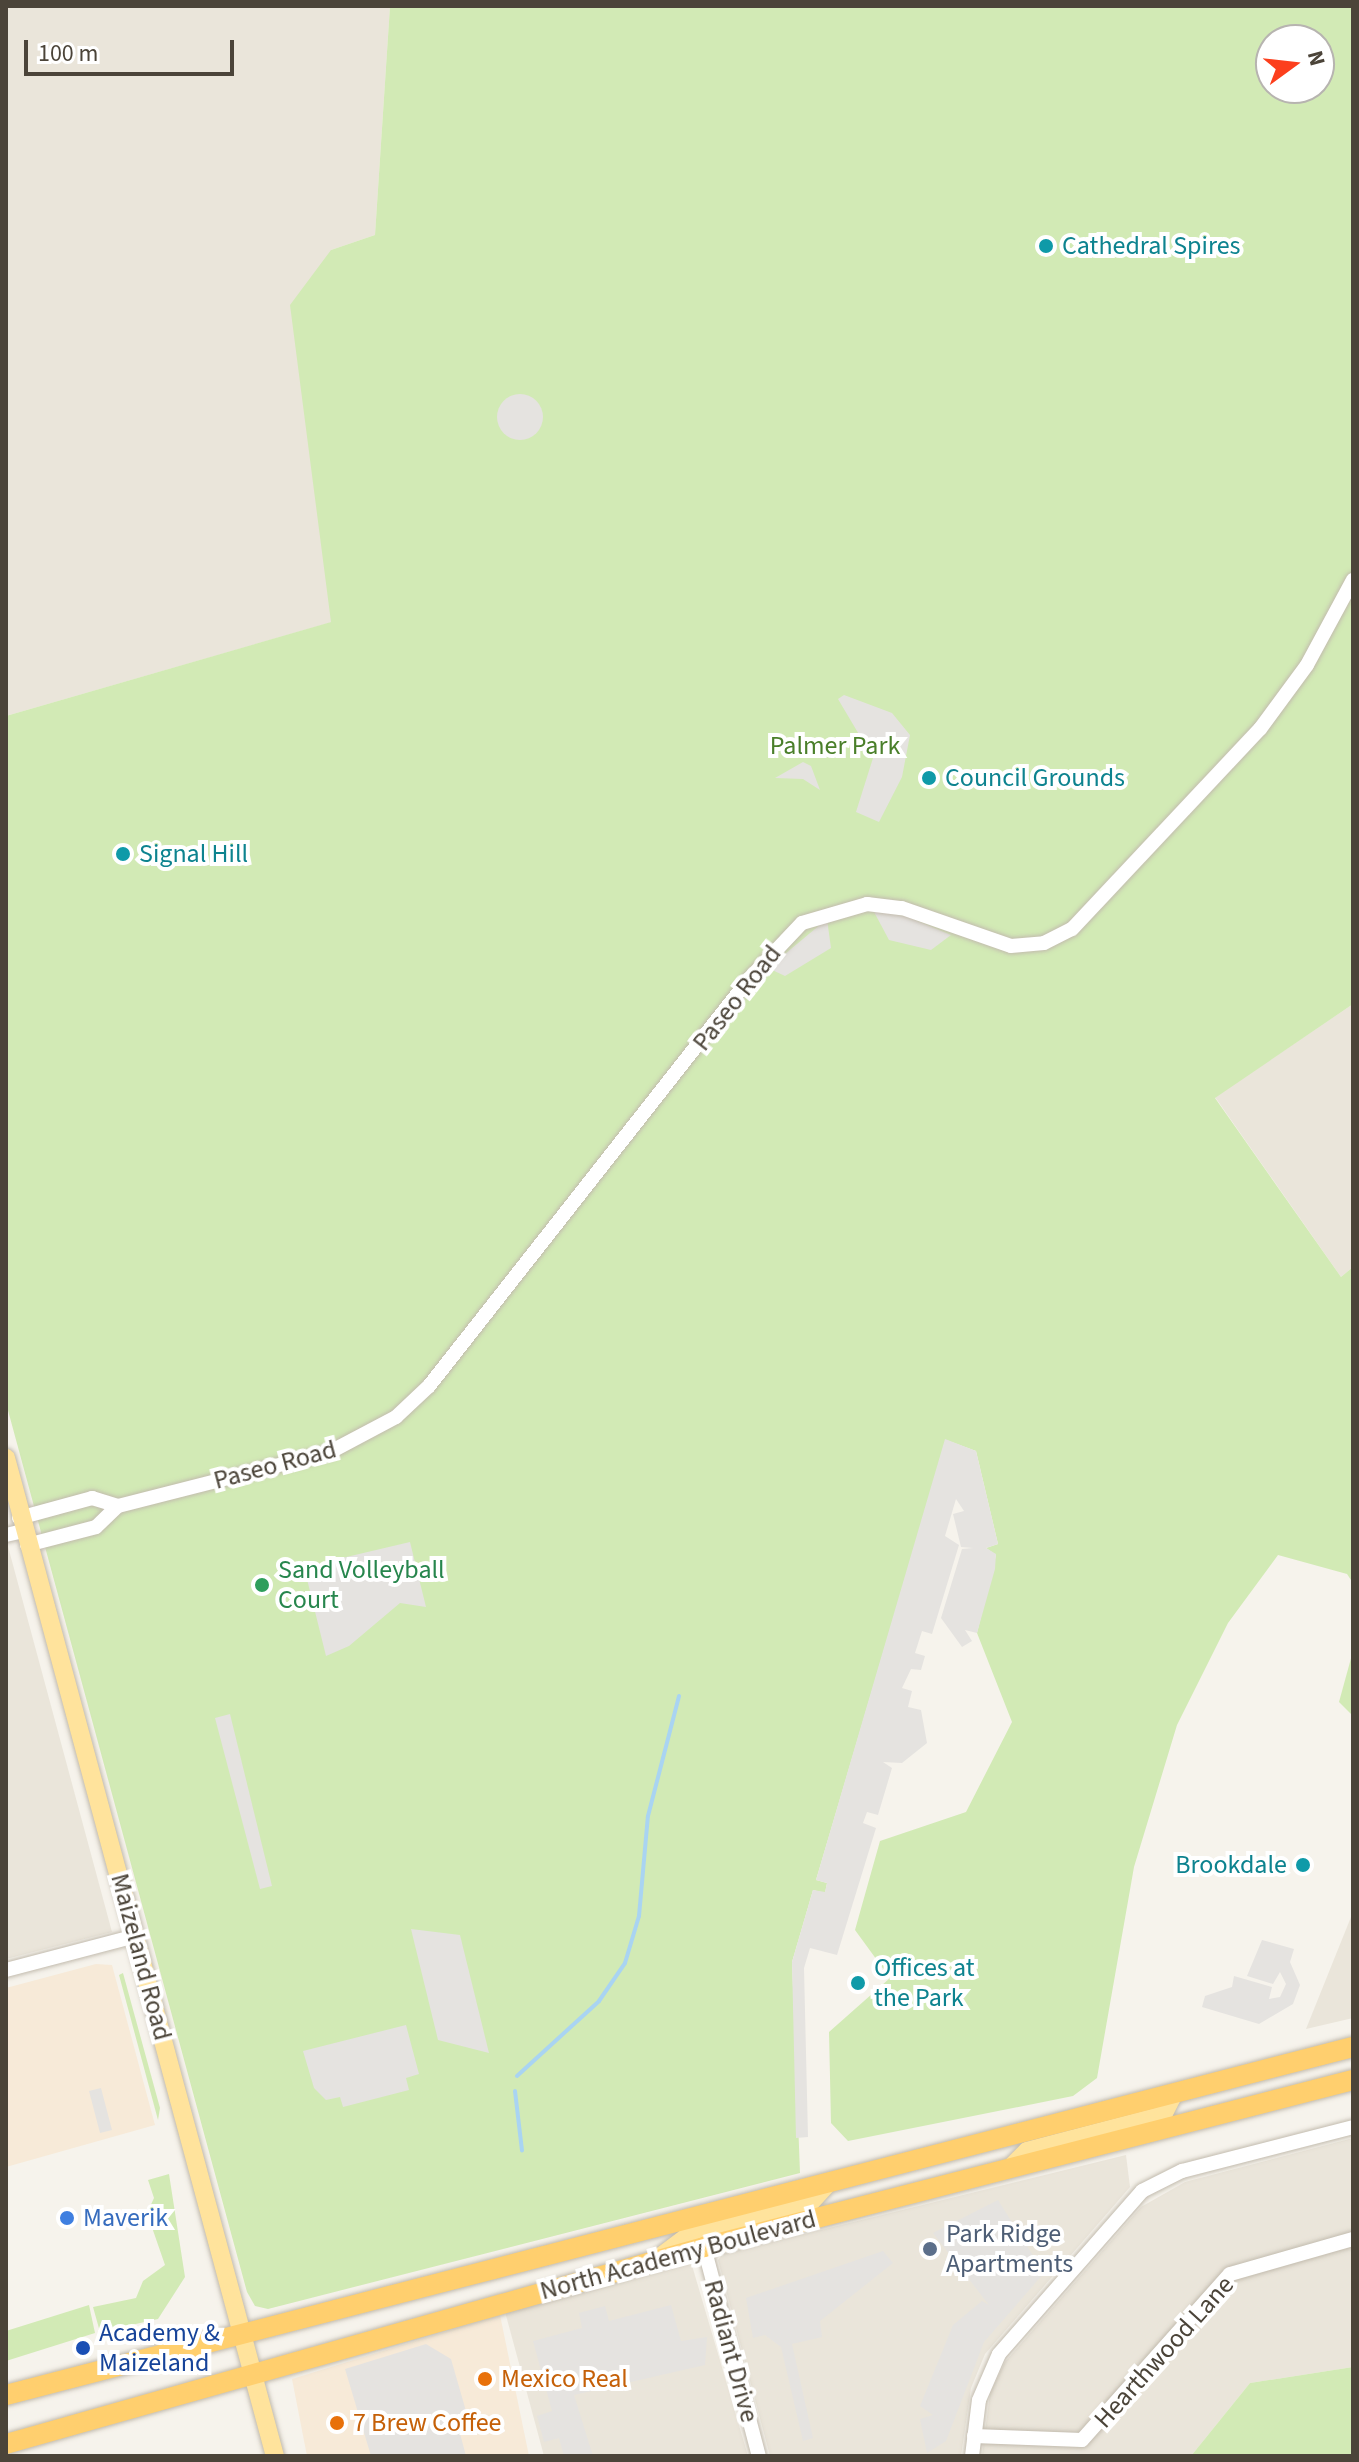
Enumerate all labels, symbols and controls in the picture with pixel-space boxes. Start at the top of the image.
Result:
scale bar [28,24,238,74]
north arrow [1255,24,1335,104]
text: 100 m [38,36,98,71]
text: N [1299,47,1334,70]
place label: Cathedral Spires [1062,230,1240,262]
marker: Cathedral Spires [1037,237,1055,255]
park label: Palmer Park [770,730,900,762]
place label: Council Grounds [945,762,1125,794]
marker: Council Grounds [920,769,938,787]
place label: Signal Hill [139,838,248,870]
marker: Signal Hill [114,845,132,863]
street label: Paseo Road [686,939,788,1057]
street label: Paseo Road [210,1434,340,1496]
place label: Sand Volleyball Court [278,1554,445,1616]
marker: Sand Volleyball Court [253,1576,271,1594]
place label: Brookdale [1175,1849,1287,1881]
marker: Brookdale [1294,1856,1312,1874]
street label: Maizeland Road [104,1870,178,2044]
place label: Offices at the Park [874,1952,974,2014]
marker: Offices at the Park [849,1974,867,1992]
place label: Maverik [83,2202,168,2234]
street label: North Academy Boulevard [537,2203,819,2307]
marker: Maverik [58,2209,76,2227]
place label: Park Ridge Apartments [946,2218,1073,2280]
marker: Park Ridge Apartments [921,2240,939,2258]
street label: Hearthwood Lane [1088,2270,1240,2434]
street label: Radiant Drive [697,2276,765,2426]
place label: Academy & Maizeland [99,2317,220,2378]
marker: Academy & Maizeland [74,2339,92,2357]
place label: Mexico Real [501,2363,628,2395]
marker: Mexico Real [476,2370,494,2388]
place label: 7 Brew Coffee [353,2407,502,2439]
marker: 7 Brew Coffee [328,2414,346,2432]

